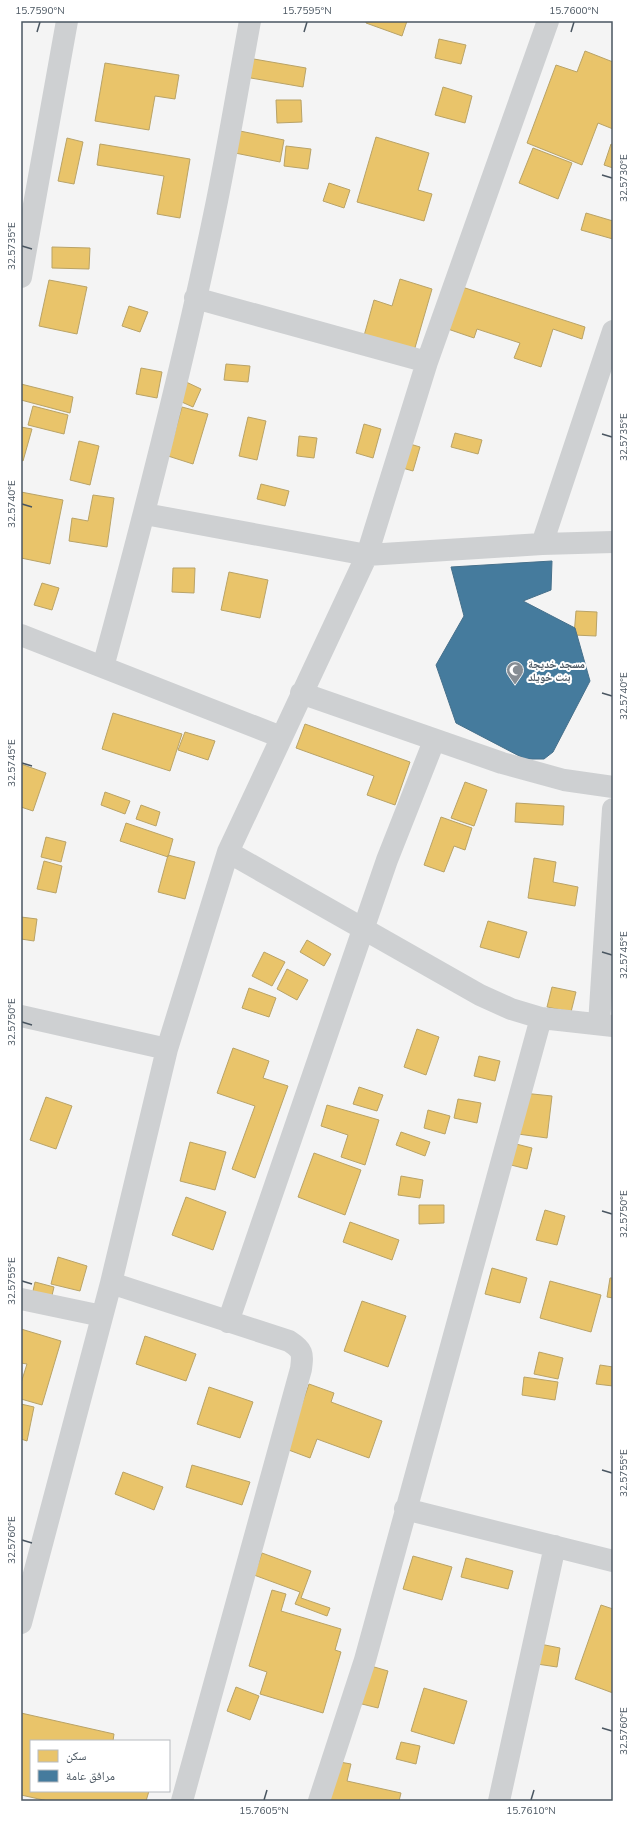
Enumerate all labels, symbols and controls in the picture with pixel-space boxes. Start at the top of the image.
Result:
text: 15.7590°N [15,4,65,18]
text: 15.7595°N [282,4,332,18]
text: 15.7600°N [549,4,599,18]
text: 32.5730°E [617,154,631,202]
text: 32.5735°E [5,222,19,270]
text: 32.5735°E [617,413,631,461]
text: 32.5740°E [5,480,19,528]
place label: مسجد خديجة بنت خويلد [528,657,585,685]
mosque icon: مسجد خديجة بنت خويلد [505,660,525,685]
text: 32.5740°E [617,672,631,720]
text: 32.5745°E [5,739,19,787]
text: 32.5745°E [617,931,631,979]
text: 32.5750°E [5,998,19,1046]
text: 32.5750°E [617,1190,631,1238]
text: 32.5755°E [5,1257,19,1305]
text: 32.5755°E [617,1449,631,1497]
text: 32.5760°E [5,1516,19,1564]
text: 32.5760°E [617,1707,631,1755]
legend [30,1740,170,1792]
text: سكن [66,1748,87,1764]
text: مرافق عامة [66,1768,115,1784]
text: 15.7605°N [239,1804,289,1818]
text: 15.7610°N [506,1804,556,1818]

